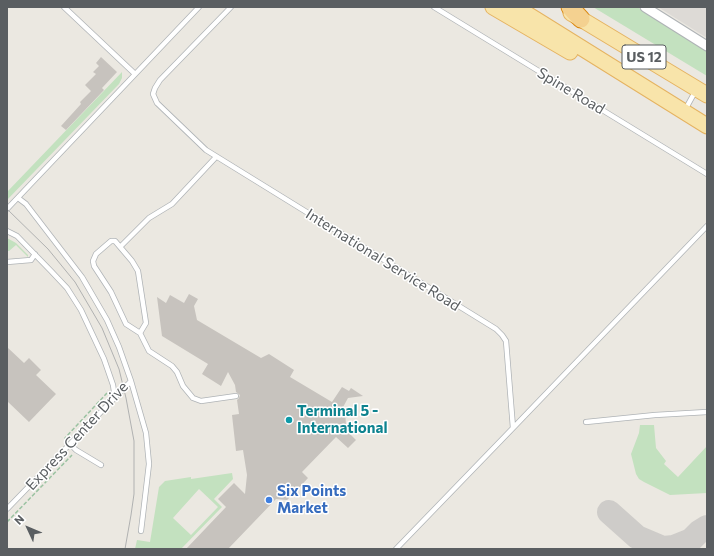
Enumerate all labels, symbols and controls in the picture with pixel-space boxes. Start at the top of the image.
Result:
road number: US 12 [622,45,666,69]
street label: Spine Road [534,64,608,118]
street label: International Service Road [302,205,464,315]
street label: Express Center Drive [22,378,132,494]
place label: Terminal 5 - International [297,402,387,437]
marker: Terminal 5 - International [284,415,294,425]
place label: Six Points Market [277,482,346,517]
marker: Six Points Market [264,495,274,505]
north arrow [8,508,48,548]
text: N [11,512,27,527]

